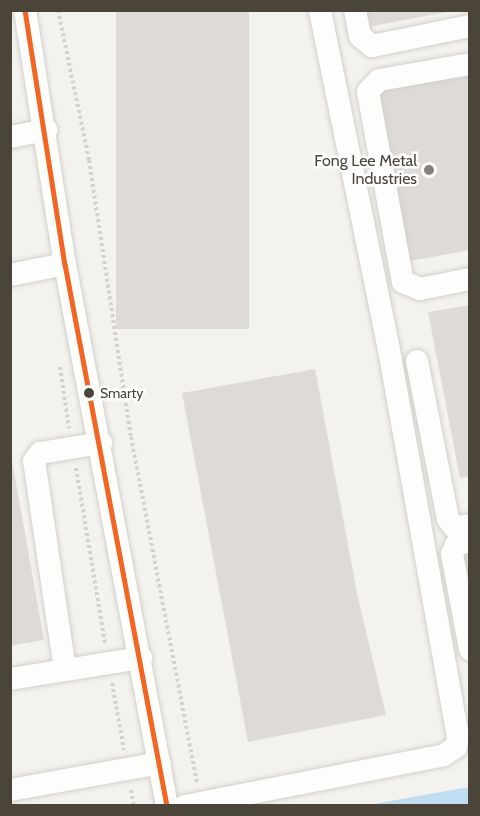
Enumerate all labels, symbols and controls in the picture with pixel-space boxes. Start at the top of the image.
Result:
place label: Fong Lee Metal Industries [314,151,417,189]
marker: Fong Lee Metal Industries [422,163,436,177]
place label: Smarty [100,385,143,401]
marker: Smarty [83,387,95,399]

